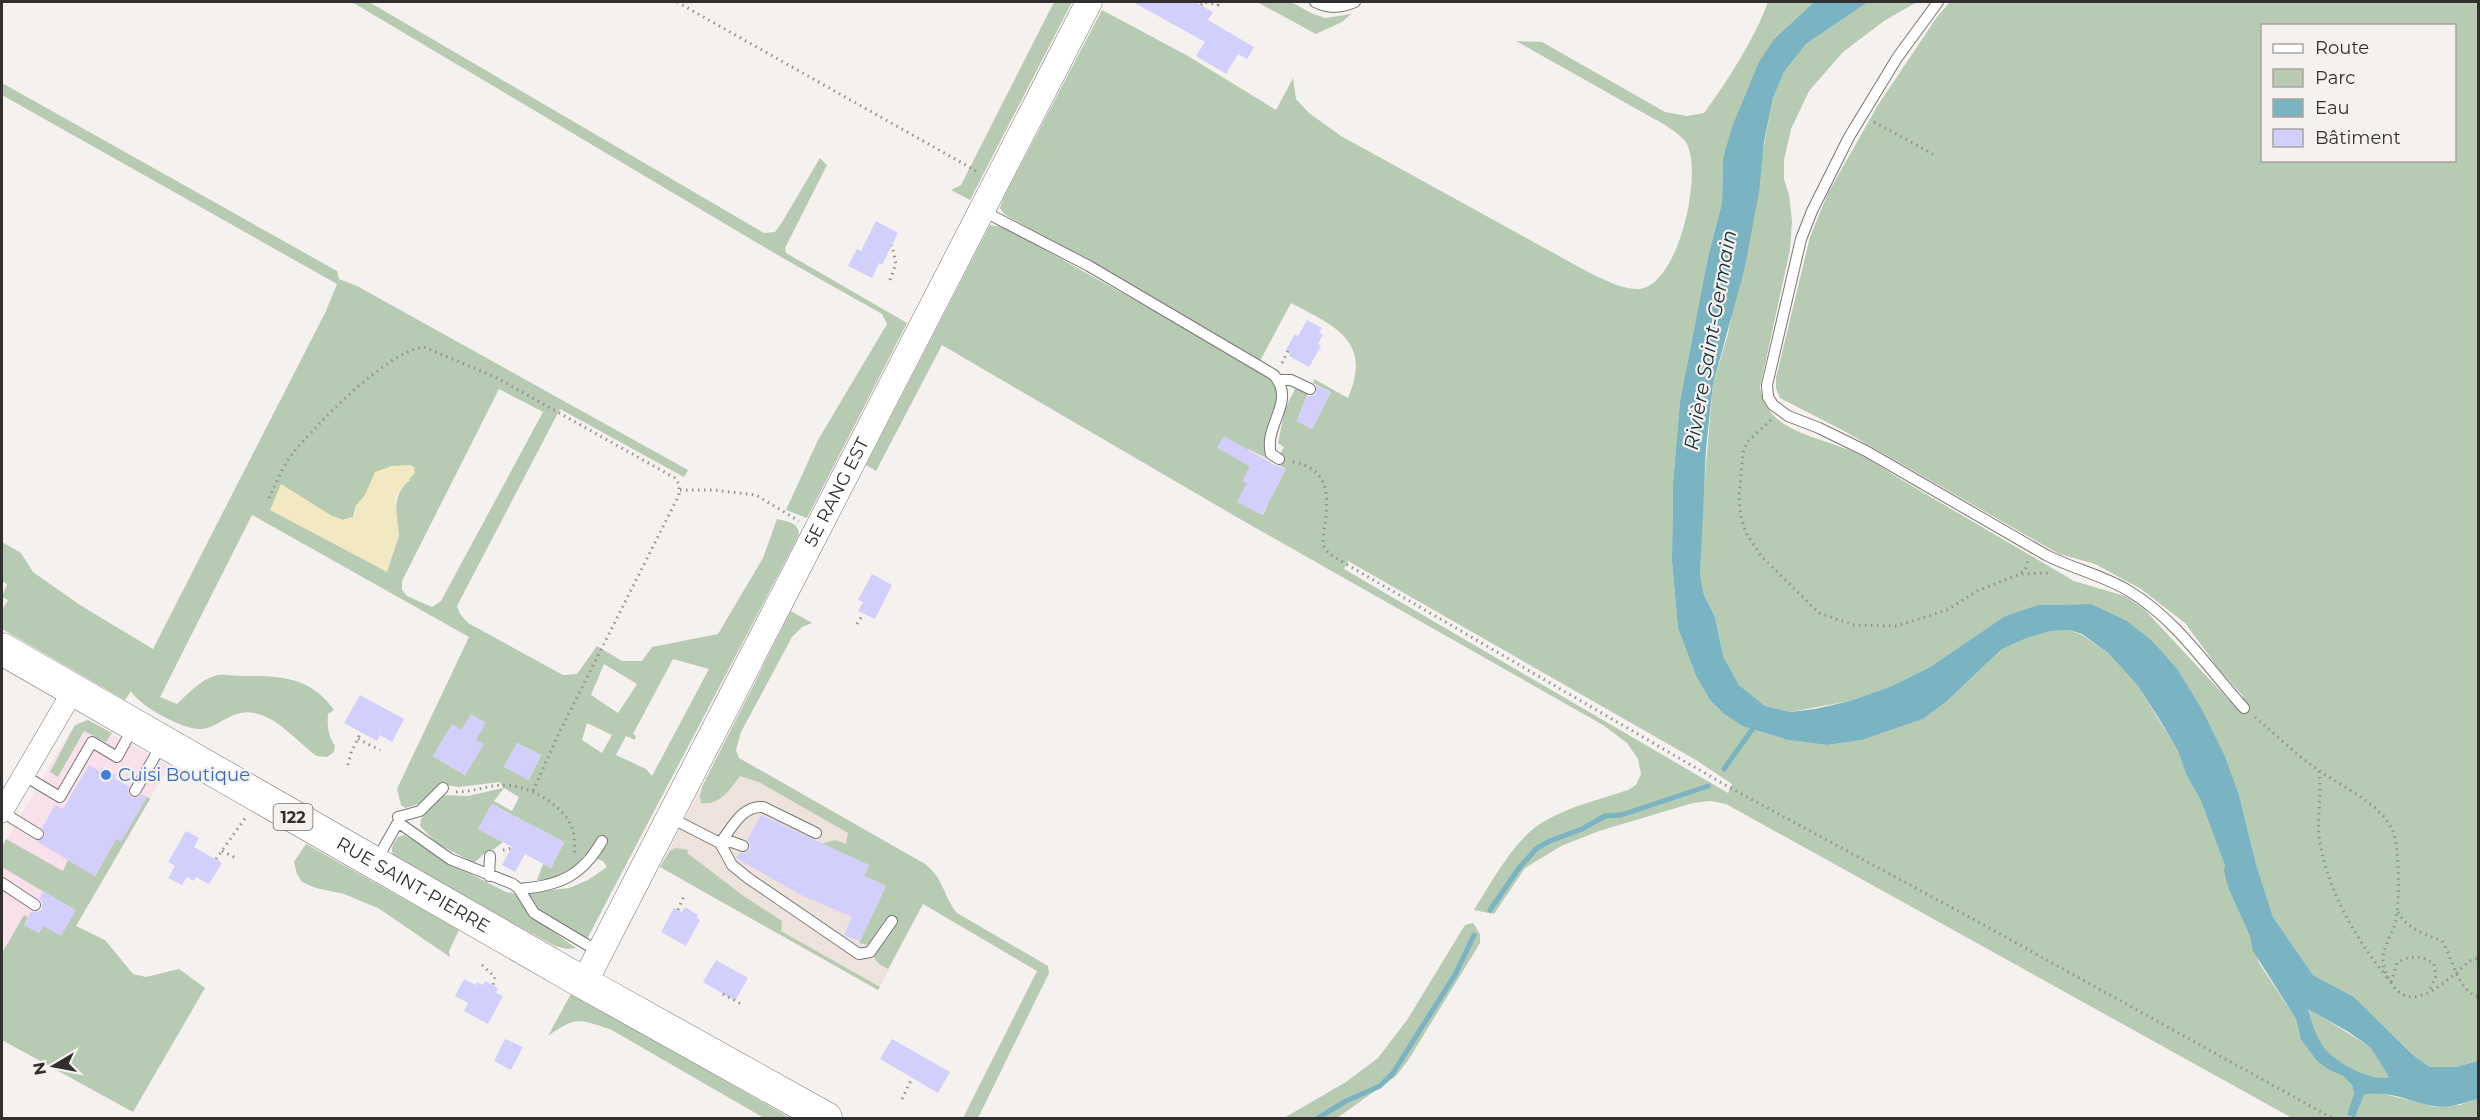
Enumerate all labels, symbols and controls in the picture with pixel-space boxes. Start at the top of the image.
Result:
legend [2261,24,2456,162]
text: Route [2315,37,2369,59]
text: Parc [2315,67,2355,89]
text: Eau [2315,97,2350,119]
text: Bâtiment [2315,127,2401,149]
water label: Rivière Saint-Germain [1679,228,1741,452]
street label: 5E RANG EST [800,433,874,550]
place label: Cuisi Boutique [118,764,250,786]
marker: Cuisi Boutique [99,768,113,782]
road number: 122 [274,804,312,830]
street label: RUE SAINT-PIERRE [333,832,494,938]
north arrow [24,1036,84,1096]
text: N [29,1060,50,1077]

